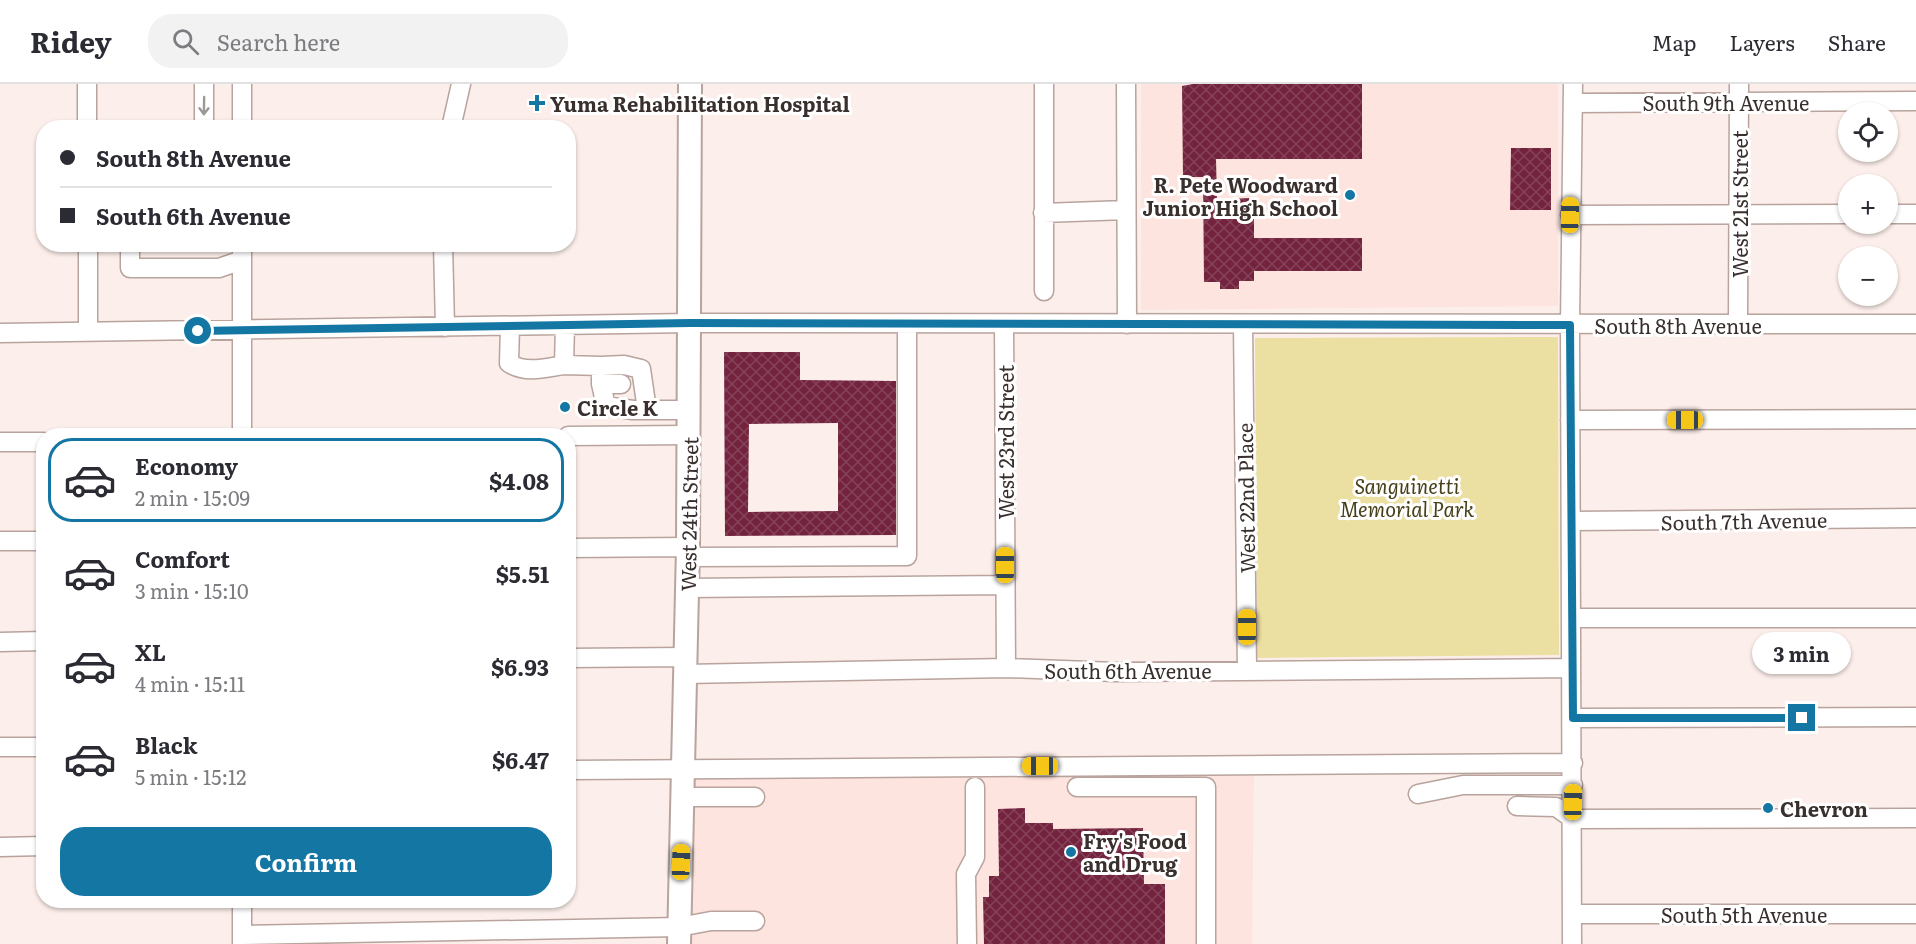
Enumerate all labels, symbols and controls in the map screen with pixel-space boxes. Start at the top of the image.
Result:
search box [148,14,568,68]
text: Ridey [30,20,112,62]
icon: search [169,25,202,58]
text: Search here [217,25,340,58]
text: Map [1652,26,1697,57]
text: Layers [1730,26,1795,57]
text: Share [1828,26,1886,57]
street label: South 9th Avenue [1643,87,1810,117]
place label: Yuma Rehabilitation Hospital [550,88,850,118]
marker: Yuma Rehabilitation Hospital [528,94,546,112]
one-way arrow [198,95,210,115]
map controls [1838,102,1898,306]
button: locate [1838,102,1898,162]
street label: West 21st Street [1724,130,1754,278]
text: South 8th Avenue [96,141,291,174]
place label: R. Pete Woodward Junior High School [1142,169,1338,222]
button: + [1838,174,1898,234]
marker: R. Pete Woodward Junior High School [1343,188,1357,202]
car [1561,197,1579,233]
text: South 6th Avenue [96,199,291,232]
button: − [1838,246,1898,306]
street label: South 8th Avenue [1594,310,1762,340]
route start [184,317,211,344]
street label: West 23rd Street [990,365,1020,519]
place label: Circle K [577,392,658,422]
marker: Circle K [558,400,572,414]
car [1667,411,1703,429]
street label: West 22nd Place [1229,423,1261,573]
street label: West 24th Street [672,436,704,592]
text: Economy [135,449,238,482]
icon: car [63,453,117,507]
text: $4.08 [489,464,549,497]
park label: Sanguinetti Memorial Park [1340,470,1474,523]
text: 2 min · 15:09 [135,482,250,512]
street label: South 7th Avenue [1660,504,1828,536]
text: Comfort [135,542,230,575]
icon: car [63,546,117,600]
car [996,547,1014,583]
text: $5.51 [496,557,549,590]
text: 3 min · 15:10 [135,575,248,605]
car [1238,609,1256,645]
callout: 3 min [1752,631,1852,673]
text: XL [135,635,166,668]
text: 3 min [1773,638,1830,668]
icon: car [63,639,117,693]
text: $6.93 [491,650,549,683]
street label: South 6th Avenue [1044,655,1212,685]
text: 4 min · 15:11 [135,668,245,698]
route end [1788,704,1815,731]
text: Black [135,728,197,761]
icon: car [63,732,117,786]
text: $6.47 [492,743,549,776]
car [1022,757,1058,775]
text: 5 min · 15:12 [135,761,246,791]
car [1564,784,1582,820]
place label: Chevron [1780,793,1868,823]
marker: Chevron [1761,801,1775,815]
place label: Fry's Food and Drug [1083,825,1187,878]
button: Confirm [60,827,552,896]
car [671,844,691,880]
marker: Fry's Food and Drug [1064,845,1078,859]
street label: South 5th Avenue [1661,899,1827,929]

